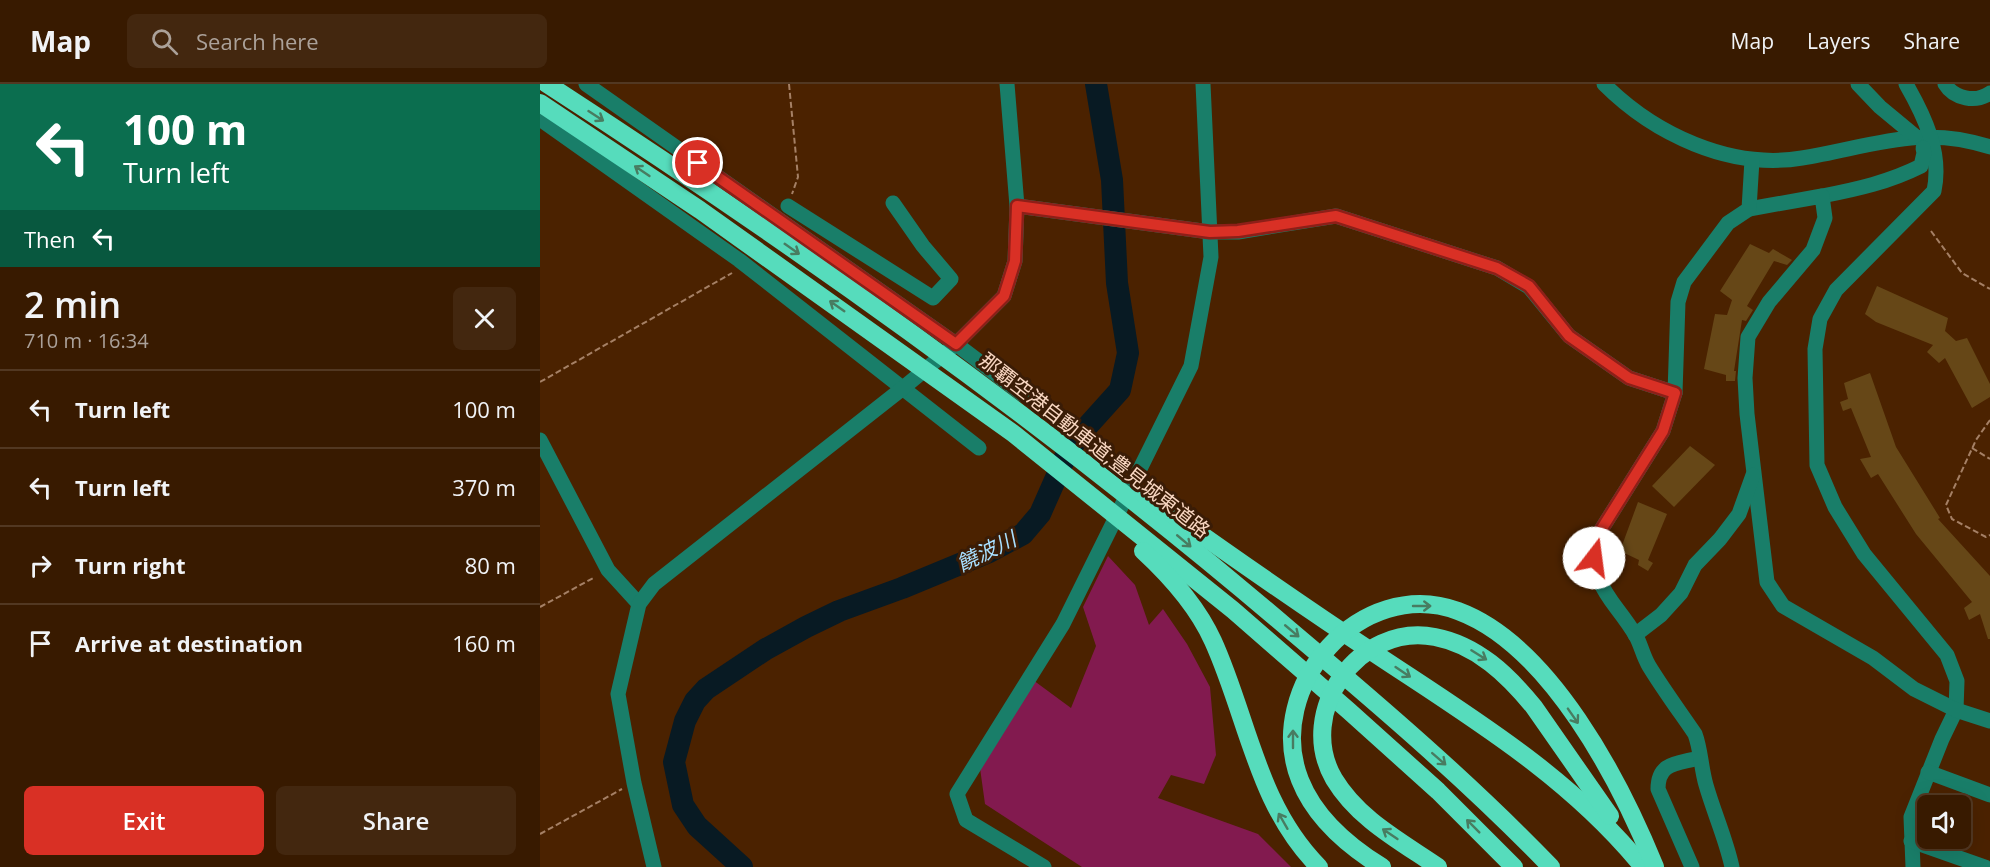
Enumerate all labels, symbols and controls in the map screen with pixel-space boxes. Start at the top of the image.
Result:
search box [127,14,547,68]
text: Map [30,22,91,60]
icon: search [148,25,181,58]
text: Search here [196,26,319,56]
text: Map [1731,27,1774,55]
text: Layers [1807,27,1871,55]
text: Share [1904,27,1960,55]
text: 100 m [123,100,247,157]
icon: left [24,108,102,186]
one-way arrow [587,110,604,122]
pin [672,137,723,188]
icon: arrive [681,146,714,179]
text: Turn left [123,154,230,191]
one-way arrow [634,165,651,177]
icon: left [87,222,120,255]
text: Then [24,224,75,254]
one-way arrow [783,243,799,255]
text: 2 min [24,280,121,329]
button: close [453,287,516,350]
one-way arrow [829,300,845,312]
text: 710 m · 16:34 [24,327,149,354]
street label: 那覇空港自動車道;豊見城東道路 [974,347,1216,543]
icon: left [24,393,57,426]
text: Turn left [75,394,170,424]
text: 100 m [452,394,516,424]
icon: left [24,471,57,504]
text: Turn left [75,472,170,502]
text: 370 m [452,472,516,502]
water label: 饒波川 [952,524,1022,577]
position arrow [1562,526,1626,590]
one-way arrow [1176,534,1192,547]
icon: right [24,549,57,582]
text: Turn right [75,550,186,580]
text: 80 m [465,550,516,580]
one-way arrow [1412,600,1432,612]
one-way arrow [1284,624,1299,638]
icon: arrive [24,627,57,660]
text: Arrive at destination [75,628,303,658]
text: 160 m [452,628,516,658]
one-way arrow [1470,650,1487,662]
one-way arrow [1394,666,1410,678]
one-way arrow [1567,707,1579,723]
one-way arrow [1287,730,1299,750]
one-way arrow [1431,752,1446,766]
button: Exit [24,786,264,855]
button: Share [276,786,516,855]
map controls [1917,795,1971,849]
button: sound [1917,795,1971,849]
one-way arrow [1277,813,1289,830]
one-way arrow [1465,818,1480,833]
one-way arrow [1382,828,1398,840]

